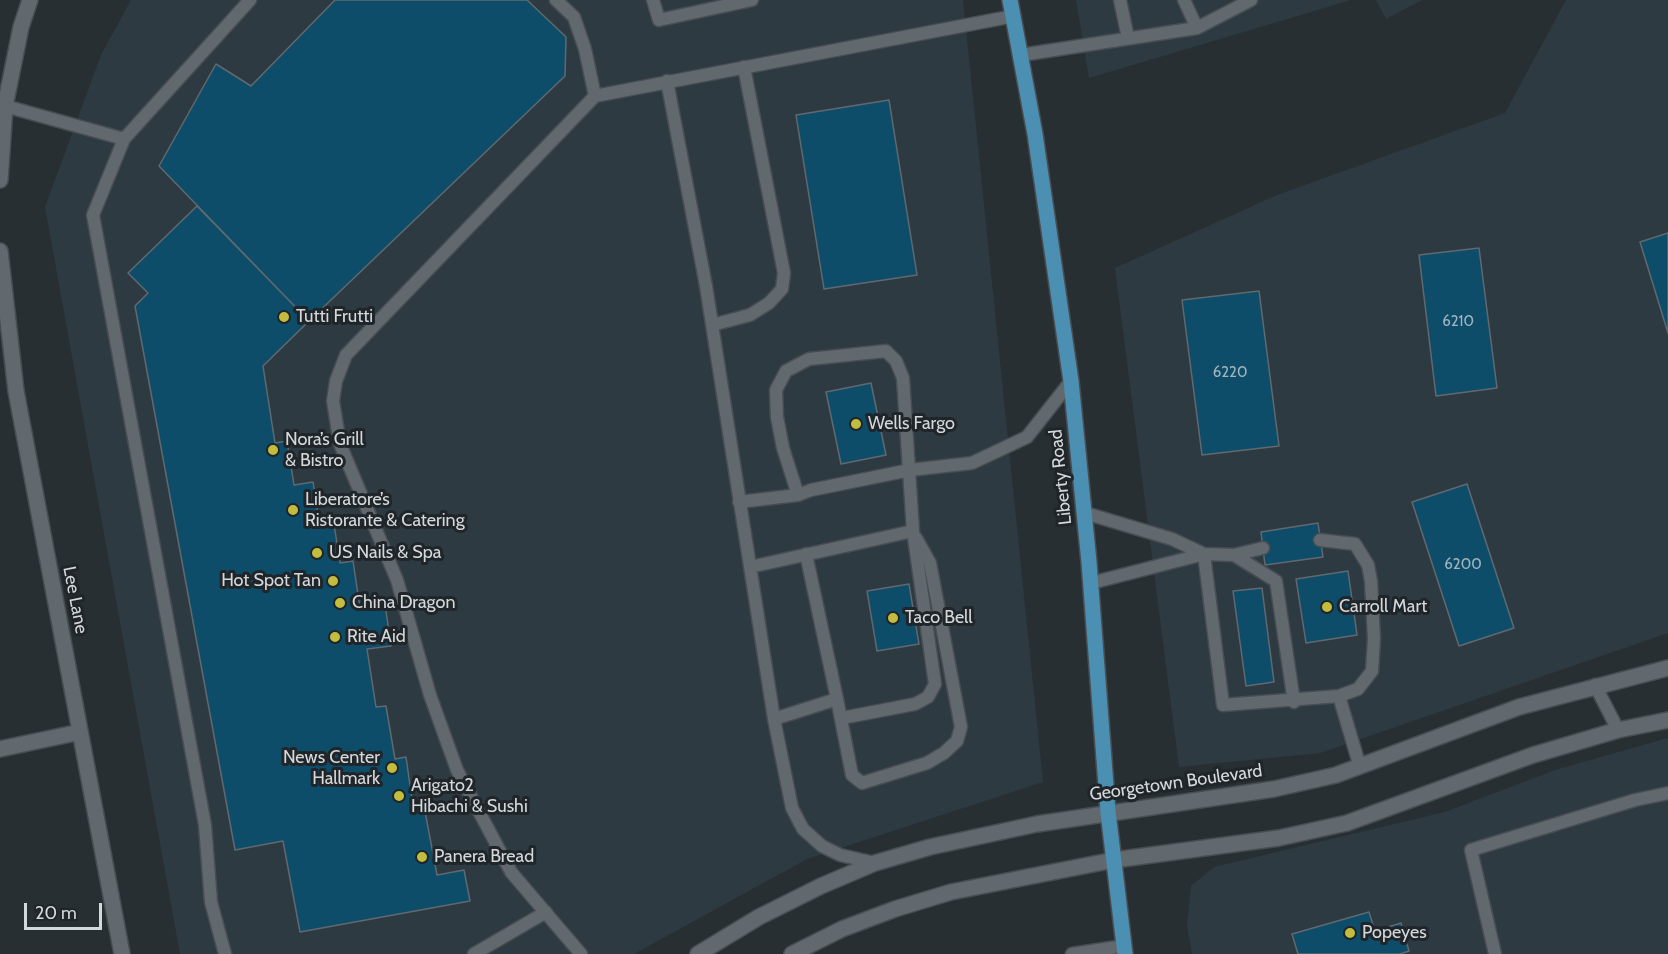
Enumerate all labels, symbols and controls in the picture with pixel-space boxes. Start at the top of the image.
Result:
place label: Tutti Frutti [296,306,373,328]
marker: Tutti Frutti [277,310,291,324]
house number: 6210 [1442,313,1474,331]
house number: 6220 [1213,364,1247,382]
place label: Wells Fargo [868,413,955,435]
marker: Wells Fargo [849,417,863,431]
street label: Liberty Road [1045,428,1077,526]
place label: Nora’s Grill & Bistro [285,429,364,472]
marker: Nora’s Grill & Bistro [266,443,280,457]
place label: Liberatore’s Ristorante & Catering [305,489,465,532]
marker: Liberatore’s Ristorante & Catering [286,503,300,517]
place label: US Nails & Spa [329,542,441,564]
marker: US Nails & Spa [310,546,324,560]
house number: 6200 [1444,556,1482,574]
street label: Lee Lane [58,564,92,636]
place label: Hot Spot Tan [221,570,321,592]
marker: Hot Spot Tan [326,574,340,588]
place label: China Dragon [352,592,455,614]
marker: China Dragon [333,596,347,610]
place label: Carroll Mart [1339,596,1427,618]
marker: Carroll Mart [1320,600,1334,614]
place label: Taco Bell [905,607,973,629]
marker: Taco Bell [886,611,900,625]
place label: Rite Aid [347,626,406,648]
marker: Rite Aid [328,630,342,644]
place label: News Center Hallmark [283,747,380,789]
street label: Georgetown Boulevard [1088,760,1264,806]
marker: News Center Hallmark [385,761,399,775]
place label: Arigato2 Hibachi & Sushi [411,775,528,818]
marker: Arigato2 Hibachi & Sushi [392,789,406,803]
place label: Panera Bread [434,846,534,868]
marker: Panera Bread [415,850,429,864]
scale bar [27,891,105,929]
text: 20 m [35,902,77,924]
place label: Popeyes [1362,922,1427,944]
marker: Popeyes [1343,926,1357,940]

